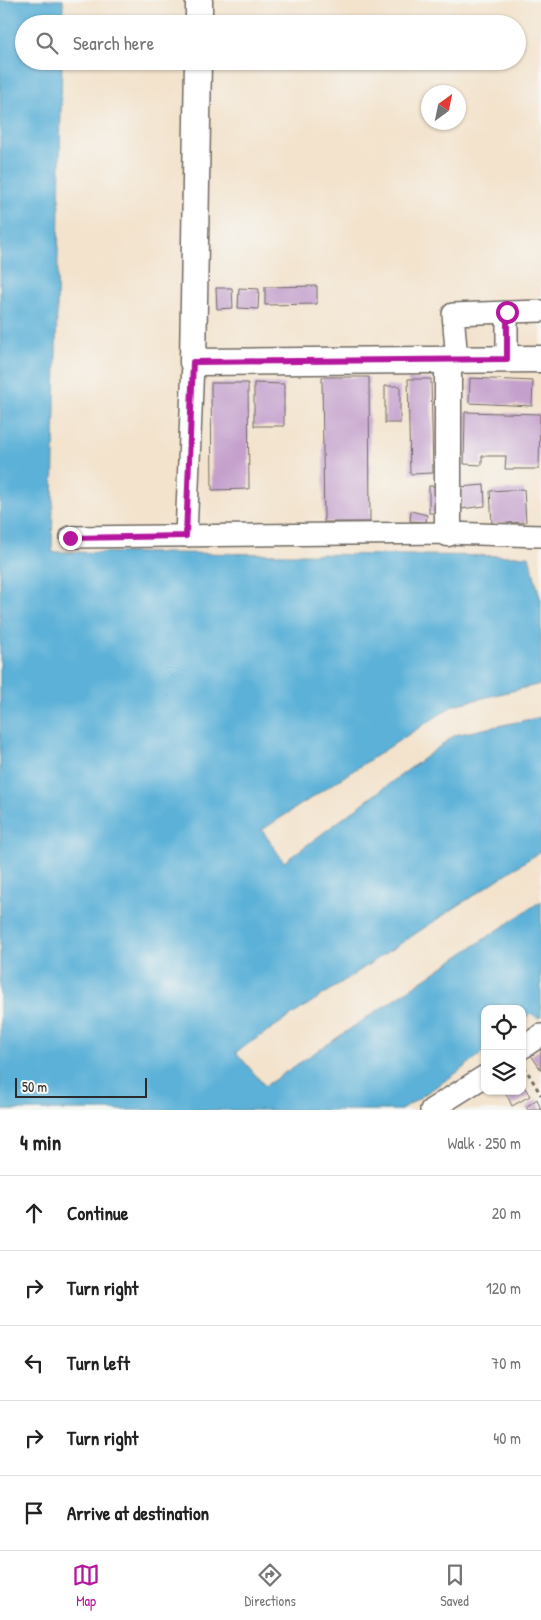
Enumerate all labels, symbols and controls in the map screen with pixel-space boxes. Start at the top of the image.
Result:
search box [15,15,526,70]
icon: search [33,29,61,57]
text: Search here [73,30,154,56]
north arrow [421,85,466,130]
route start [496,301,519,324]
route end [59,527,82,550]
map controls [481,1005,526,1095]
button: locate [481,1005,526,1050]
button: layers [481,1050,526,1095]
scale bar [15,1075,148,1098]
text: 50 m [22,1077,47,1096]
text: 4 min [20,1128,61,1157]
text: Walk · 250 m [447,1132,521,1154]
icon: ahead [20,1199,48,1227]
text: Continue [67,1200,128,1226]
text: 20 m [492,1202,521,1224]
icon: right [20,1274,48,1302]
text: Turn right [67,1275,138,1301]
text: 120 m [486,1277,521,1299]
icon: left [20,1349,48,1377]
text: Turn left [67,1350,130,1376]
text: 70 m [491,1352,521,1374]
icon: right [20,1424,48,1452]
text: Turn right [67,1425,138,1451]
text: 40 m [493,1427,521,1449]
icon: arrive [20,1499,48,1527]
text: Arrive at destination [67,1500,209,1526]
tab: Map [72,1561,100,1610]
tab: Directions [244,1561,296,1610]
tab: Saved [440,1561,469,1610]

